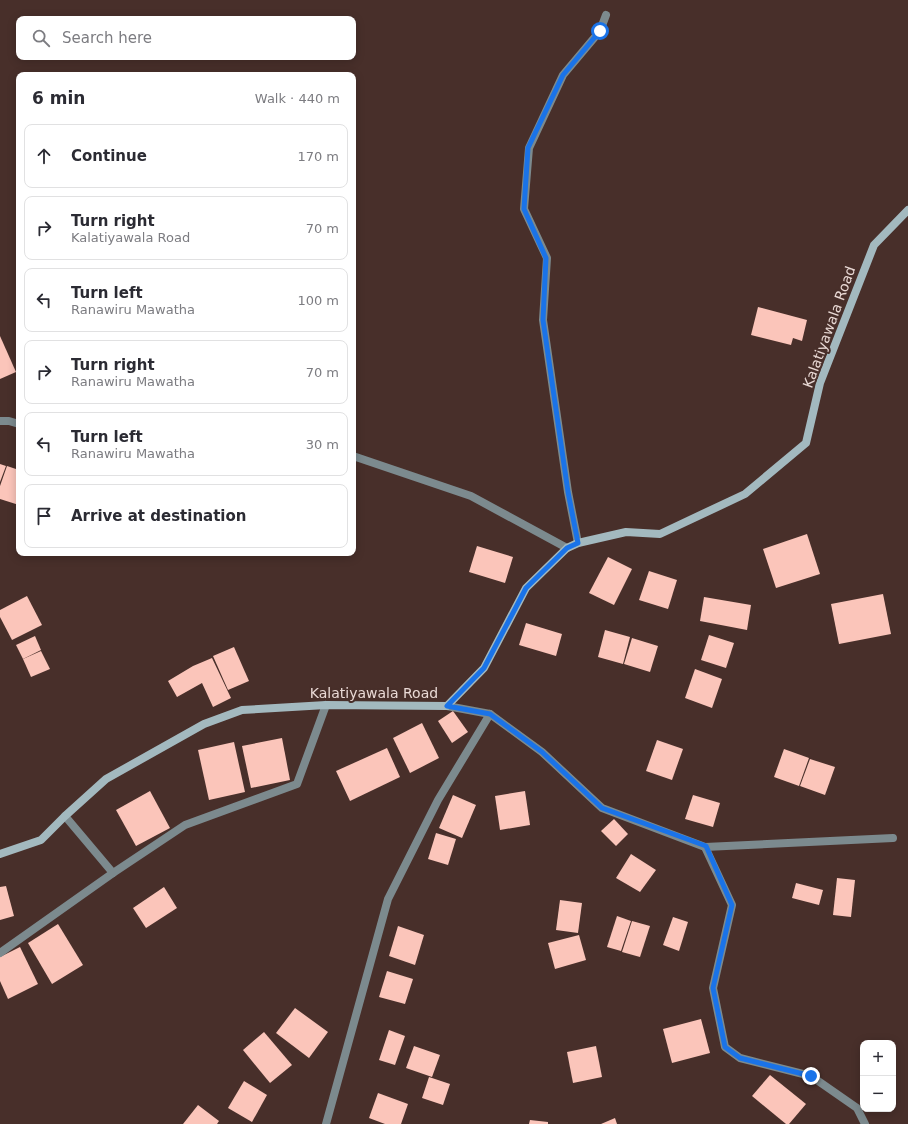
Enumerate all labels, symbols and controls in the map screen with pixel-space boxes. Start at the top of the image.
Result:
search box [16,16,356,60]
route start [591,22,609,40]
icon: search [30,27,52,49]
text: Search here [62,29,152,47]
text: 6 min [32,88,85,108]
text: Walk · 440 m [255,91,340,106]
icon: ahead [33,145,55,167]
text: Continue [71,147,147,165]
text: 170 m [297,149,339,164]
text: Turn right [71,212,155,230]
icon: right [33,217,55,239]
text: 70 m [306,221,339,236]
text: Kalatiyawala Road [71,230,190,245]
street label: Kalatiyawala Road [800,264,858,390]
text: Turn left [71,284,143,302]
icon: left [33,289,55,311]
text: 100 m [297,293,339,308]
text: Ranawiru Mawatha [71,302,195,317]
text: Turn right [71,356,155,374]
icon: right [33,361,55,383]
text: 70 m [306,365,339,380]
text: Ranawiru Mawatha [71,374,195,389]
text: Turn left [71,428,143,446]
icon: left [33,433,55,455]
text: 30 m [306,437,339,452]
text: Ranawiru Mawatha [71,446,195,461]
icon: arrive [33,505,55,527]
text: Arrive at destination [71,507,246,525]
street label: Kalatiyawala Road [310,685,438,701]
map controls [860,1040,896,1112]
button: + [860,1040,896,1076]
route end [802,1067,820,1085]
button: − [860,1076,896,1112]

